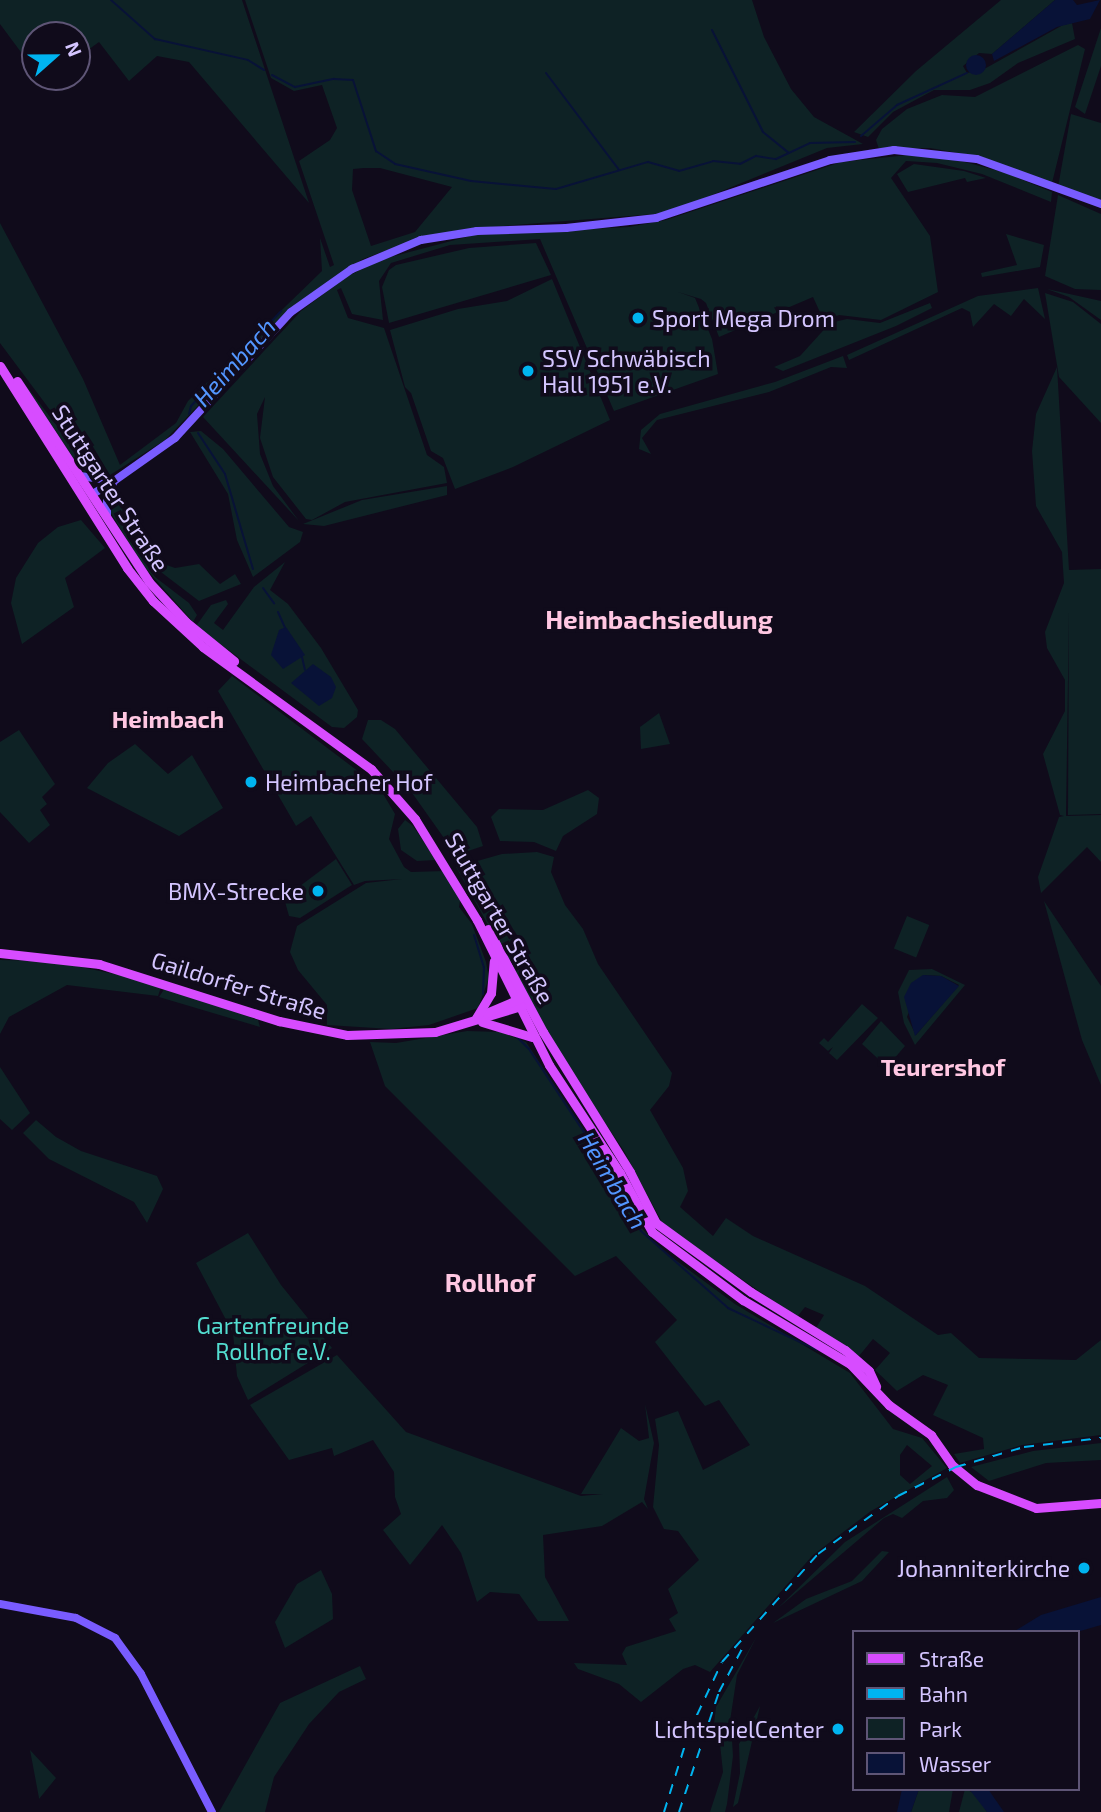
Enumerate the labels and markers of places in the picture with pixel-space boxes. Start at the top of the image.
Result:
place label: Sport Mega Drom [652,304,835,332]
marker: Sport Mega Drom [630,310,646,326]
place label: SSV Schwäbisch Hall 1951 e.V. [542,344,711,398]
marker: SSV Schwäbisch Hall 1951 e.V. [520,363,536,379]
place label: Heimbacher Hof [265,768,433,796]
marker: Heimbacher Hof [243,774,259,790]
place label: BMX-Strecke [168,877,304,905]
marker: BMX-Strecke [310,883,326,899]
place label: Johanniterkirche [897,1554,1070,1582]
marker: Johanniterkirche [1076,1560,1092,1576]
place label: LichtspielCenter [654,1715,824,1743]
marker: LichtspielCenter [830,1721,846,1737]

